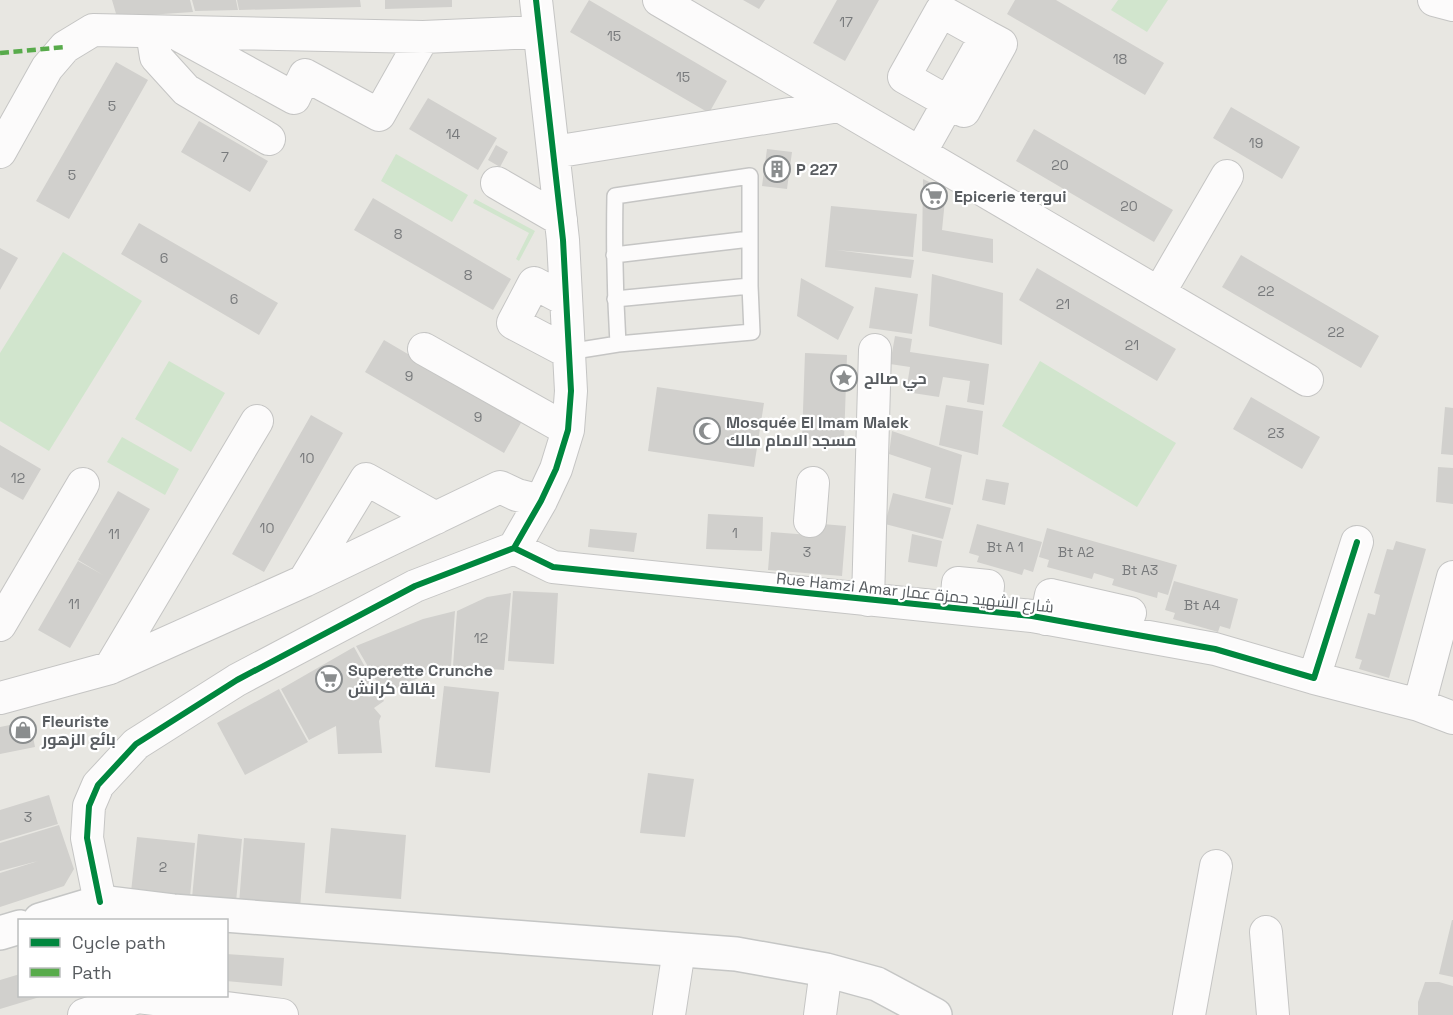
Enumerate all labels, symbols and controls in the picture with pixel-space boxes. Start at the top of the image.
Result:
house number: 17 [839,13,853,31]
house number: 15 [607,27,621,45]
house number: 18 [1113,50,1128,68]
house number: 15 [676,68,690,86]
house number: 5 [108,97,116,115]
house number: 14 [446,125,461,143]
house number: 19 [1249,134,1263,152]
house number: 7 [221,148,229,166]
building icon: P 227 [762,154,792,184]
house number: 20 [1051,156,1069,174]
place label: P 227 [796,159,838,180]
house number: 5 [68,166,76,184]
supermarket icon: Epicerie tergui [919,181,949,211]
place label: Epicerie tergui [954,186,1066,207]
house number: 20 [1120,197,1138,215]
house number: 8 [394,225,403,243]
house number: 6 [160,249,168,267]
house number: 8 [464,266,473,284]
house number: 22 [1258,282,1274,300]
house number: 6 [230,290,238,308]
house number: 21 [1056,295,1070,313]
house number: 22 [1328,323,1344,341]
house number: 21 [1125,336,1139,354]
place icon: حي صالح [829,363,859,393]
house number: 9 [405,367,413,385]
place label: حي صالح [864,368,927,391]
house number: 9 [474,408,482,426]
place label: Mosquée El Imam Malek مسجد الامام مالك [726,412,909,452]
mosque icon: Mosquée El Imam Malek مسجد الامام مالك [692,416,722,446]
house number: 23 [1268,424,1284,442]
house number: 10 [300,449,314,467]
house number: 12 [11,469,25,487]
house number: 10 [260,519,274,537]
house number: 1 [732,524,738,542]
house number: 11 [108,525,120,543]
house number: Bt A 1 [986,538,1024,556]
house number: 3 [803,543,811,561]
house number: Bt A2 [1058,543,1094,561]
house number: Bt A3 [1122,561,1158,579]
street label: Rue Hamzi Amar شارع الشهيد حمزة عمار [775,567,1055,619]
house number: 11 [68,595,80,613]
house number: Bt A4 [1184,596,1221,614]
house number: 12 [474,629,488,647]
place label: Superette Crunche بقالة كرانش [348,660,493,699]
supermarket icon: Superette Crunche بقالة كرانش [314,664,344,694]
place label: Fleuriste بائع الزهور [41,711,116,750]
shop icon: Fleuriste بائع الزهور [8,715,38,745]
house number: 3 [24,808,32,826]
house number: 2 [159,858,167,876]
legend [18,919,228,997]
text: Cycle path [72,931,166,954]
text: Path [72,961,112,984]

